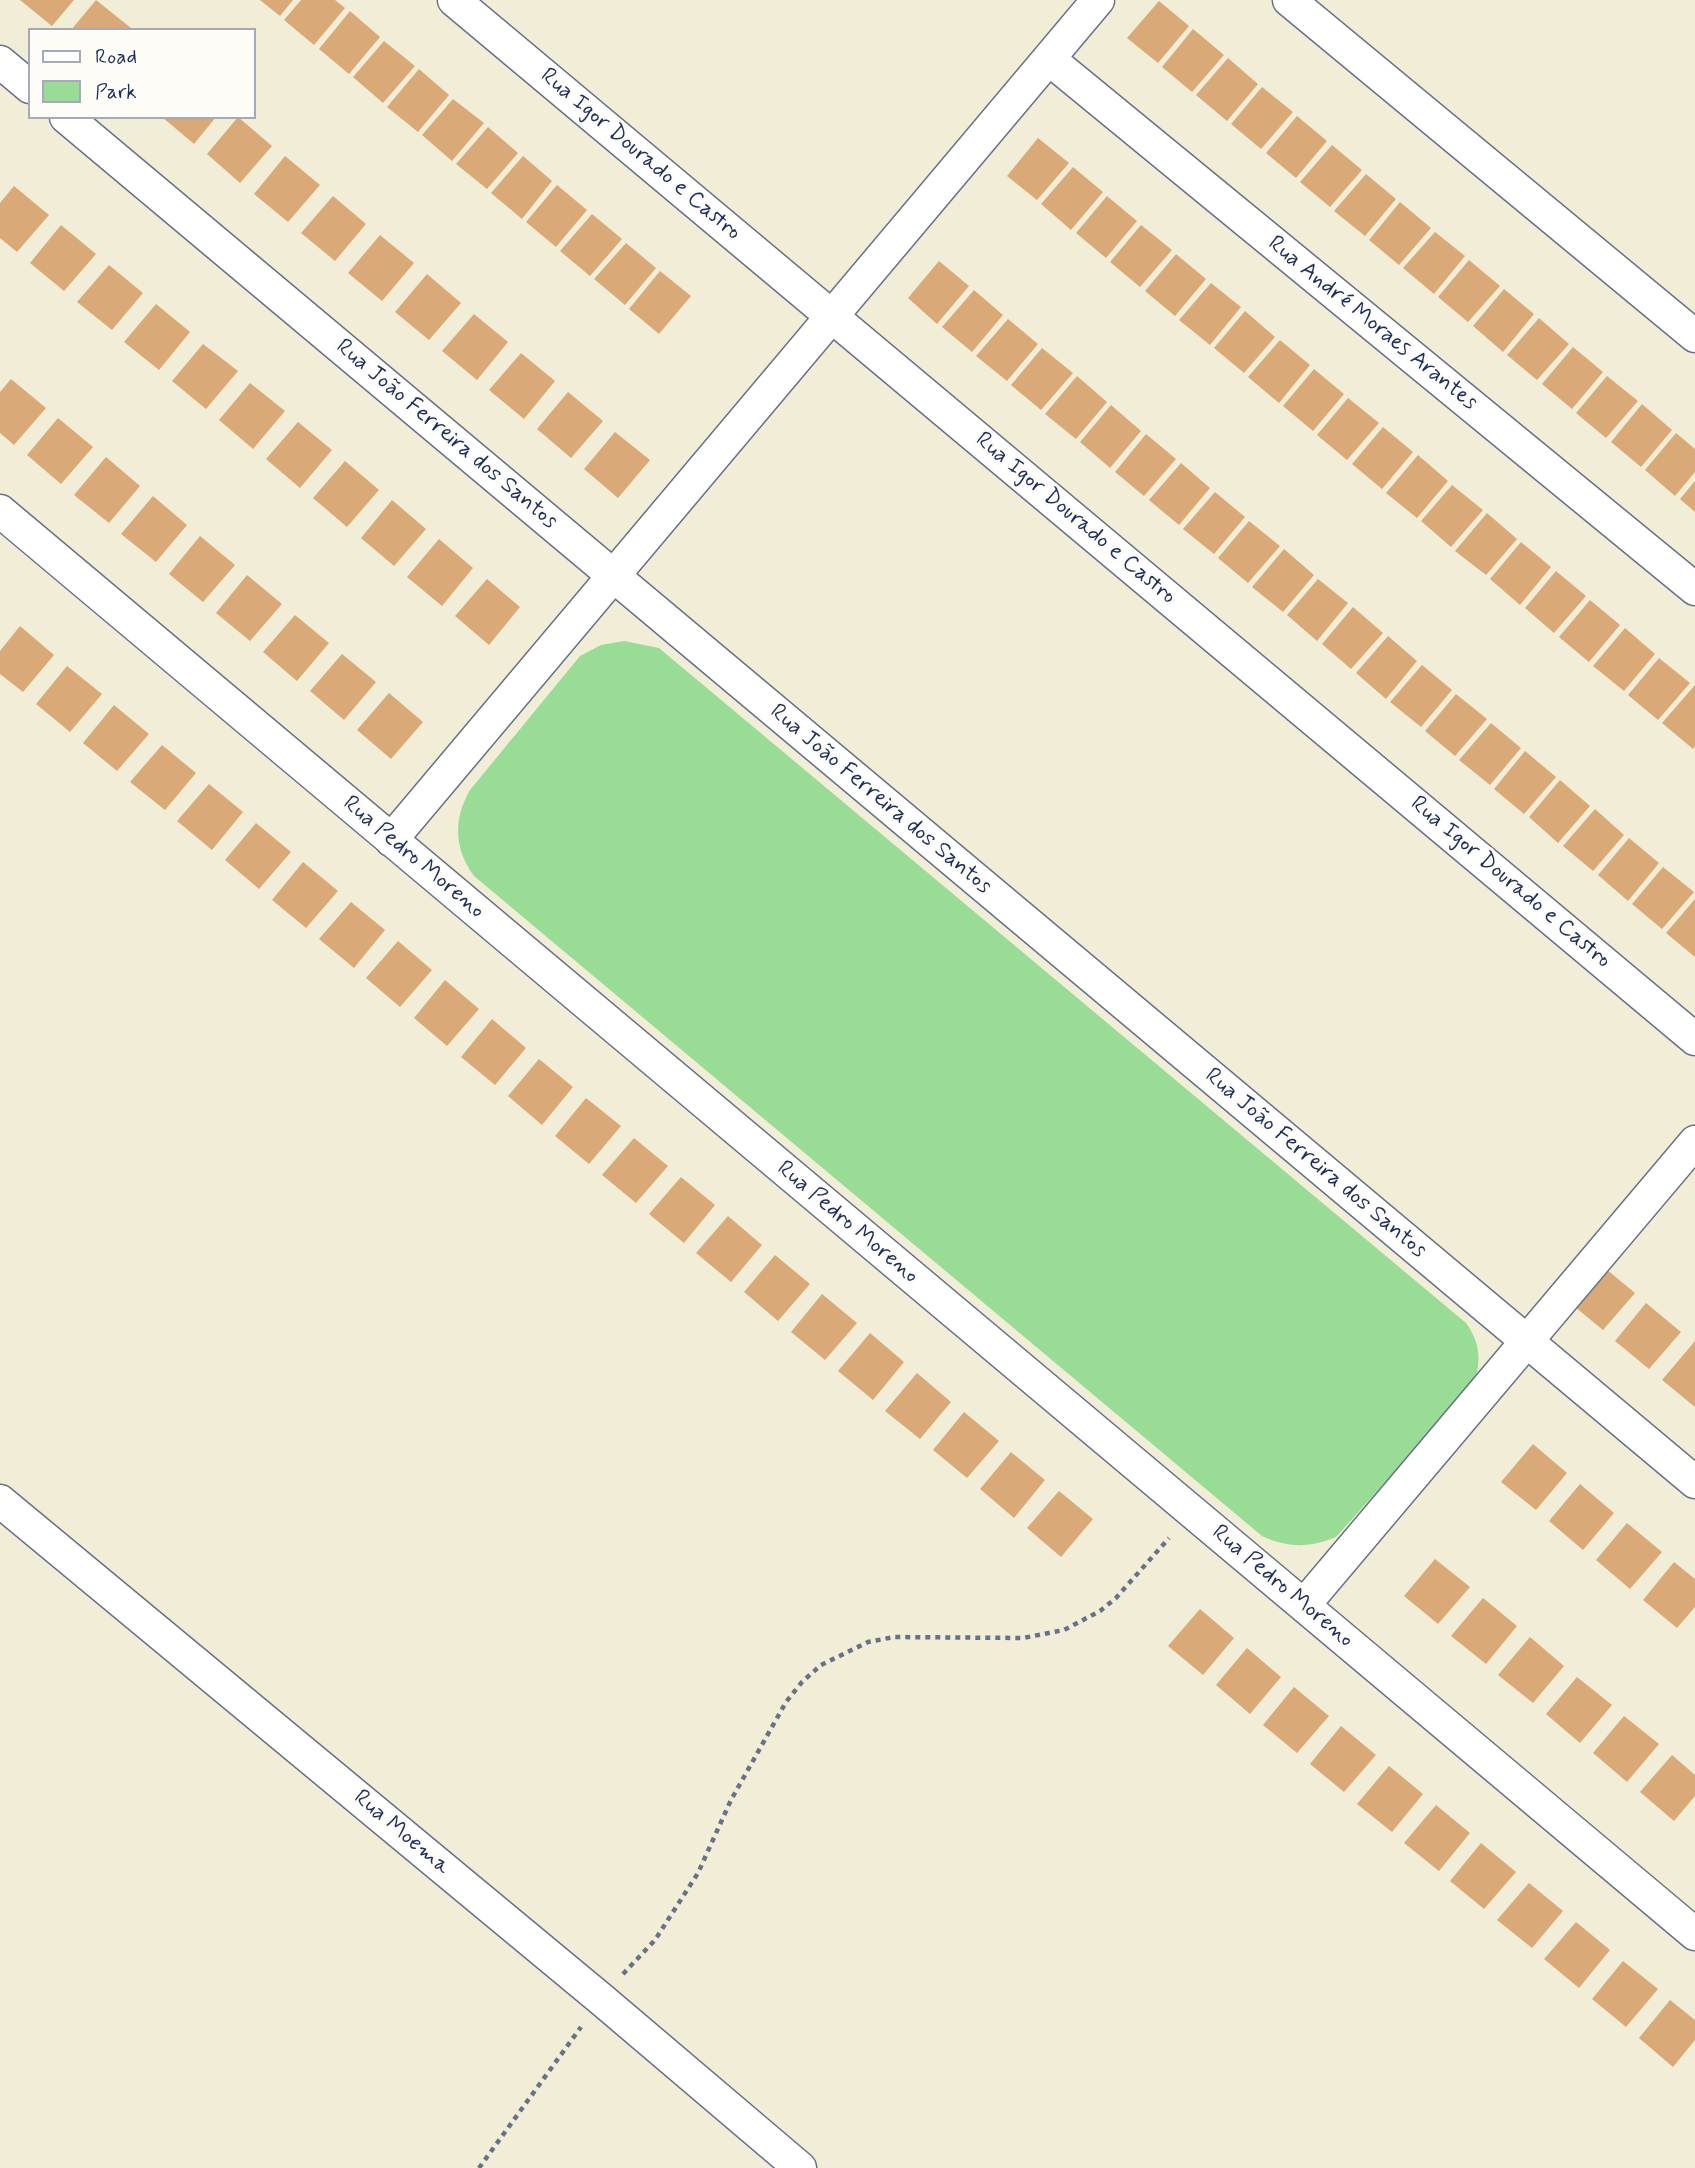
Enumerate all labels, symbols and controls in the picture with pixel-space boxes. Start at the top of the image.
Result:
legend [28,28,256,119]
text: Road [95,43,137,71]
street label: Rua Igor Dourado e Castro [534,63,746,247]
text: Park [95,78,137,106]
street label: Rua André Moraes Arantes [1261,231,1483,417]
street label: Rua João Ferreira dos Santos [329,334,563,536]
street label: Rua Igor Dourado e Castro [969,427,1181,611]
street label: Rua João Ferreira dos Santos [763,699,997,901]
street label: Rua Pedro Moreno [337,791,489,925]
street label: Rua Igor Dourado e Castro [1404,791,1616,975]
street label: Rua João Ferreira dos Santos [1198,1063,1432,1265]
street label: Rua Pedro Moreno [771,1156,923,1290]
street label: Rua Pedro Moreno [1206,1520,1358,1654]
street label: Rua Moema [347,1785,455,1881]

